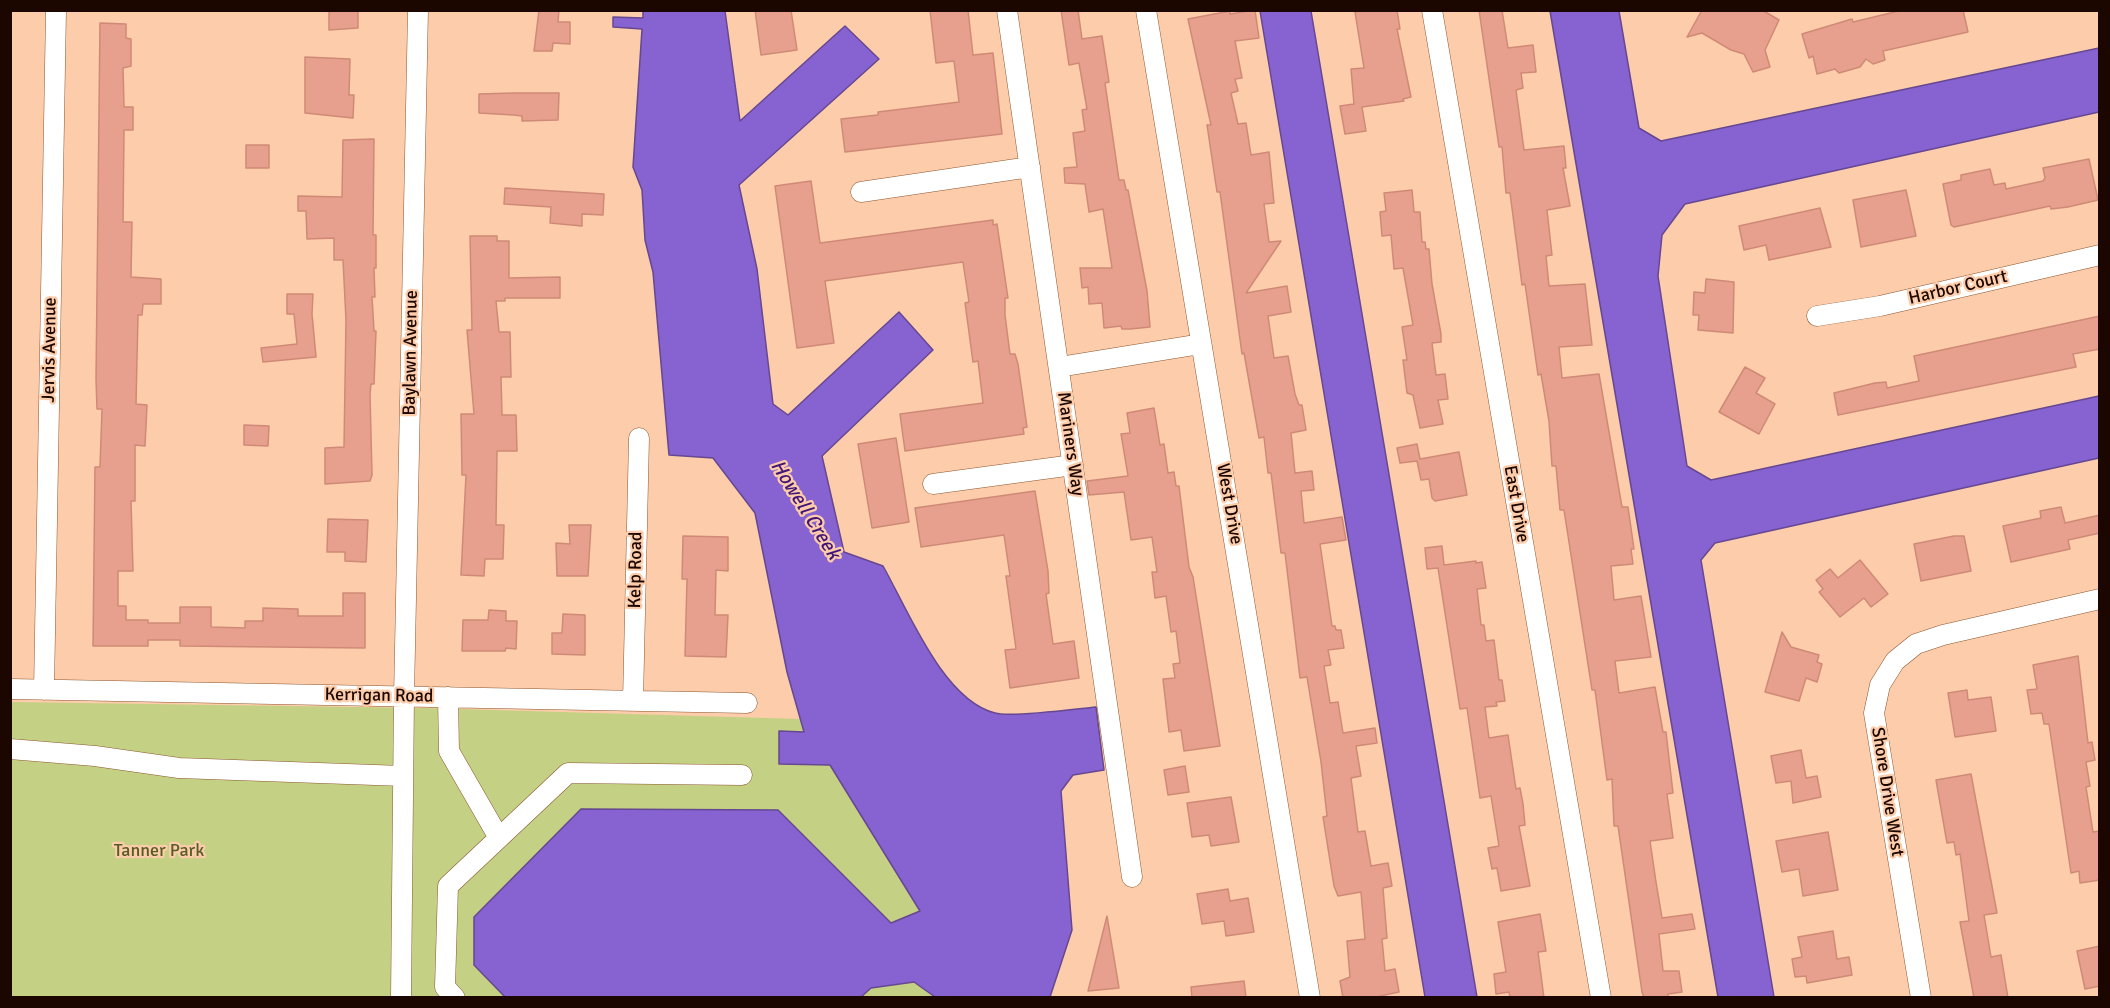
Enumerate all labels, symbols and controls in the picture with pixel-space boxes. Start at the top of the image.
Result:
street label: Harbor Court [1907,266,2009,310]
street label: Baylawn Avenue [399,290,423,416]
street label: Jervis Avenue [38,297,62,403]
street label: Mariners Way [1052,391,1088,497]
water label: Howell Creek [765,456,845,564]
street label: West Drive [1211,462,1247,546]
street label: East Drive [1499,464,1533,544]
street label: Kelp Road [625,531,647,609]
street label: Kerrigan Road [324,684,434,708]
street label: Shore Drive West [1866,726,1908,858]
park label: Tanner Park [114,840,204,862]

